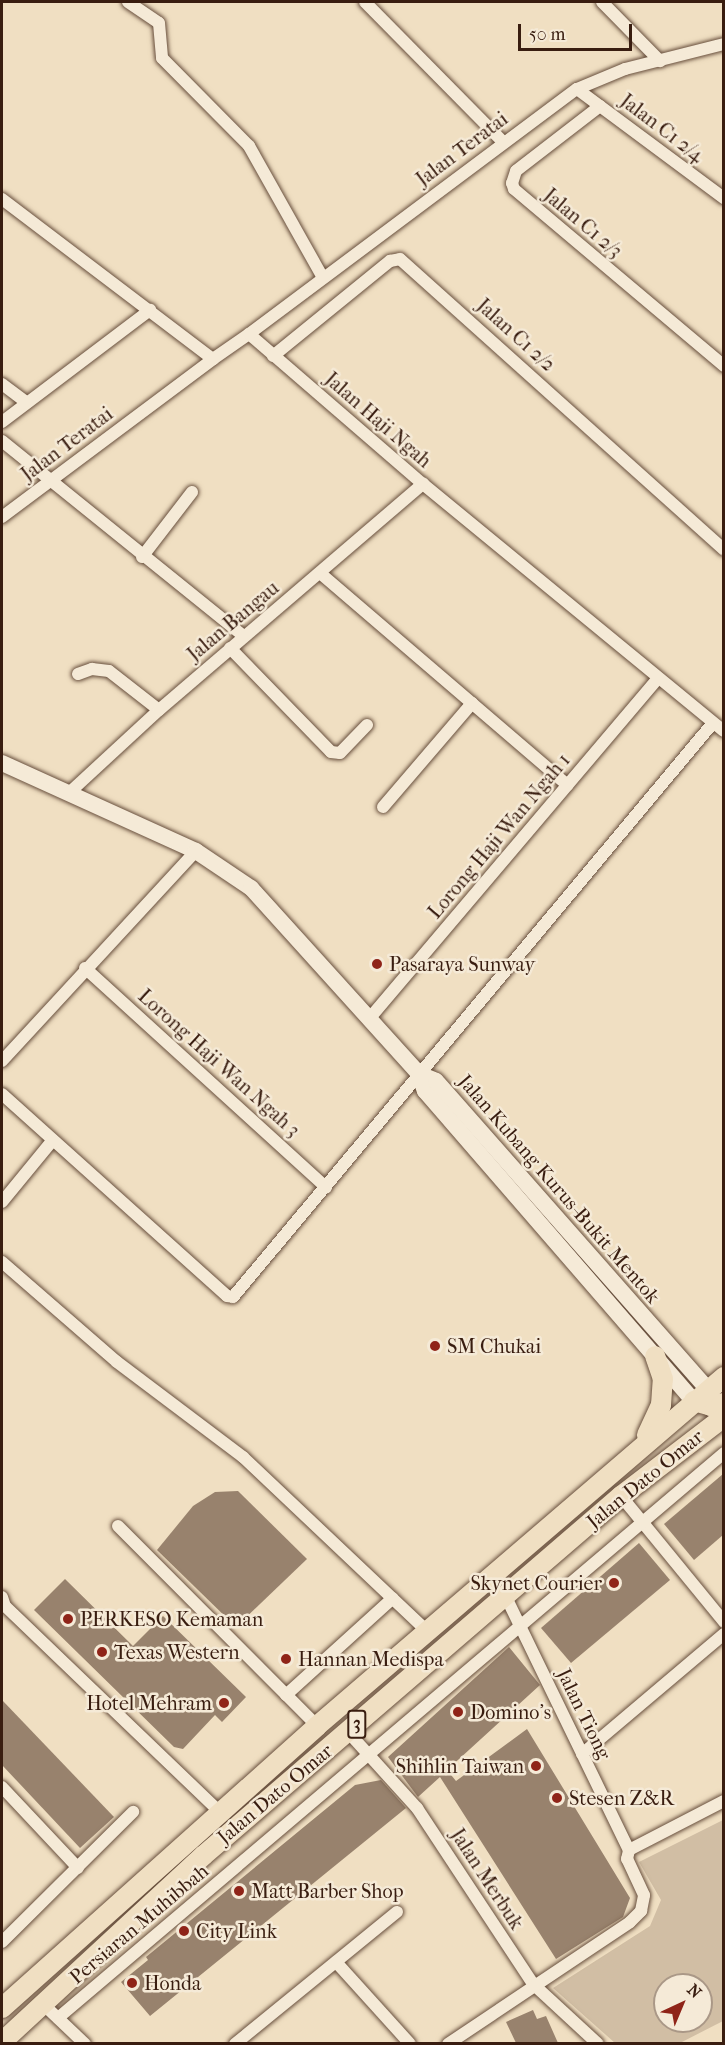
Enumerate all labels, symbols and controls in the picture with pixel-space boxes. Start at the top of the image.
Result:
scale bar [521,12,635,50]
text: 50 m [529,24,565,45]
street label: Jalan C1 2/4 [616,89,708,167]
street label: Jalan Teratai [411,107,513,191]
street label: Jalan C1 2/3 [539,183,627,263]
street label: Jalan C1 2/2 [472,294,560,376]
street label: Jalan Haji Ngah [320,367,436,473]
street label: Jalan Teratai [16,402,118,486]
street label: Jalan Bangau [182,576,284,666]
street label: Lorong Haji Wan Ngah 1 [423,748,575,924]
place label: Pasaraya Sunway [389,952,535,976]
marker: Pasaraya Sunway [370,957,384,971]
street label: Lorong Haji Wan Ngah 3 [133,984,305,1142]
street label: Jalan Kubang Kurus-Bukit Mentok [453,1070,665,1308]
place label: SM Chukai [447,1334,541,1358]
marker: SM Chukai [428,1339,442,1353]
street label: Jalan Dato Omar [582,1425,708,1533]
place label: Skynet Courier [471,1571,602,1595]
marker: Skynet Courier [607,1576,621,1590]
place label: PERKESO Kemaman [80,1607,263,1631]
marker: PERKESO Kemaman [61,1612,75,1626]
place label: Texas Western [114,1640,240,1664]
marker: Texas Western [95,1645,109,1659]
place label: Hannan Medispa [298,1647,444,1671]
marker: Hannan Medispa [279,1652,293,1666]
street label: Jalan Tiong [552,1665,616,1763]
place label: Hotel Mehram [86,1691,212,1715]
marker: Hotel Mehram [217,1696,231,1710]
place label: Domino's [470,1700,551,1724]
marker: Domino's [451,1705,465,1719]
road number: 3 [346,1709,368,1739]
street label: Jalan Dato Omar [212,1739,338,1849]
place label: Shihlin Taiwan [396,1754,524,1778]
marker: Shihlin Taiwan [529,1759,543,1773]
place label: Stesen Z&R [569,1786,674,1810]
marker: Stesen Z&R [550,1791,564,1805]
street label: Jalan Merbuk [446,1824,528,1934]
street label: Persiaran Muhibbah [65,1859,213,1989]
place label: Matt Barber Shop [251,1879,403,1903]
marker: Matt Barber Shop [232,1884,246,1898]
place label: City Link [196,1919,277,1943]
marker: City Link [177,1924,191,1938]
place label: Honda [144,1971,201,1995]
north arrow [653,1973,713,2033]
marker: Honda [125,1976,139,1990]
text: N [683,1980,705,2002]

